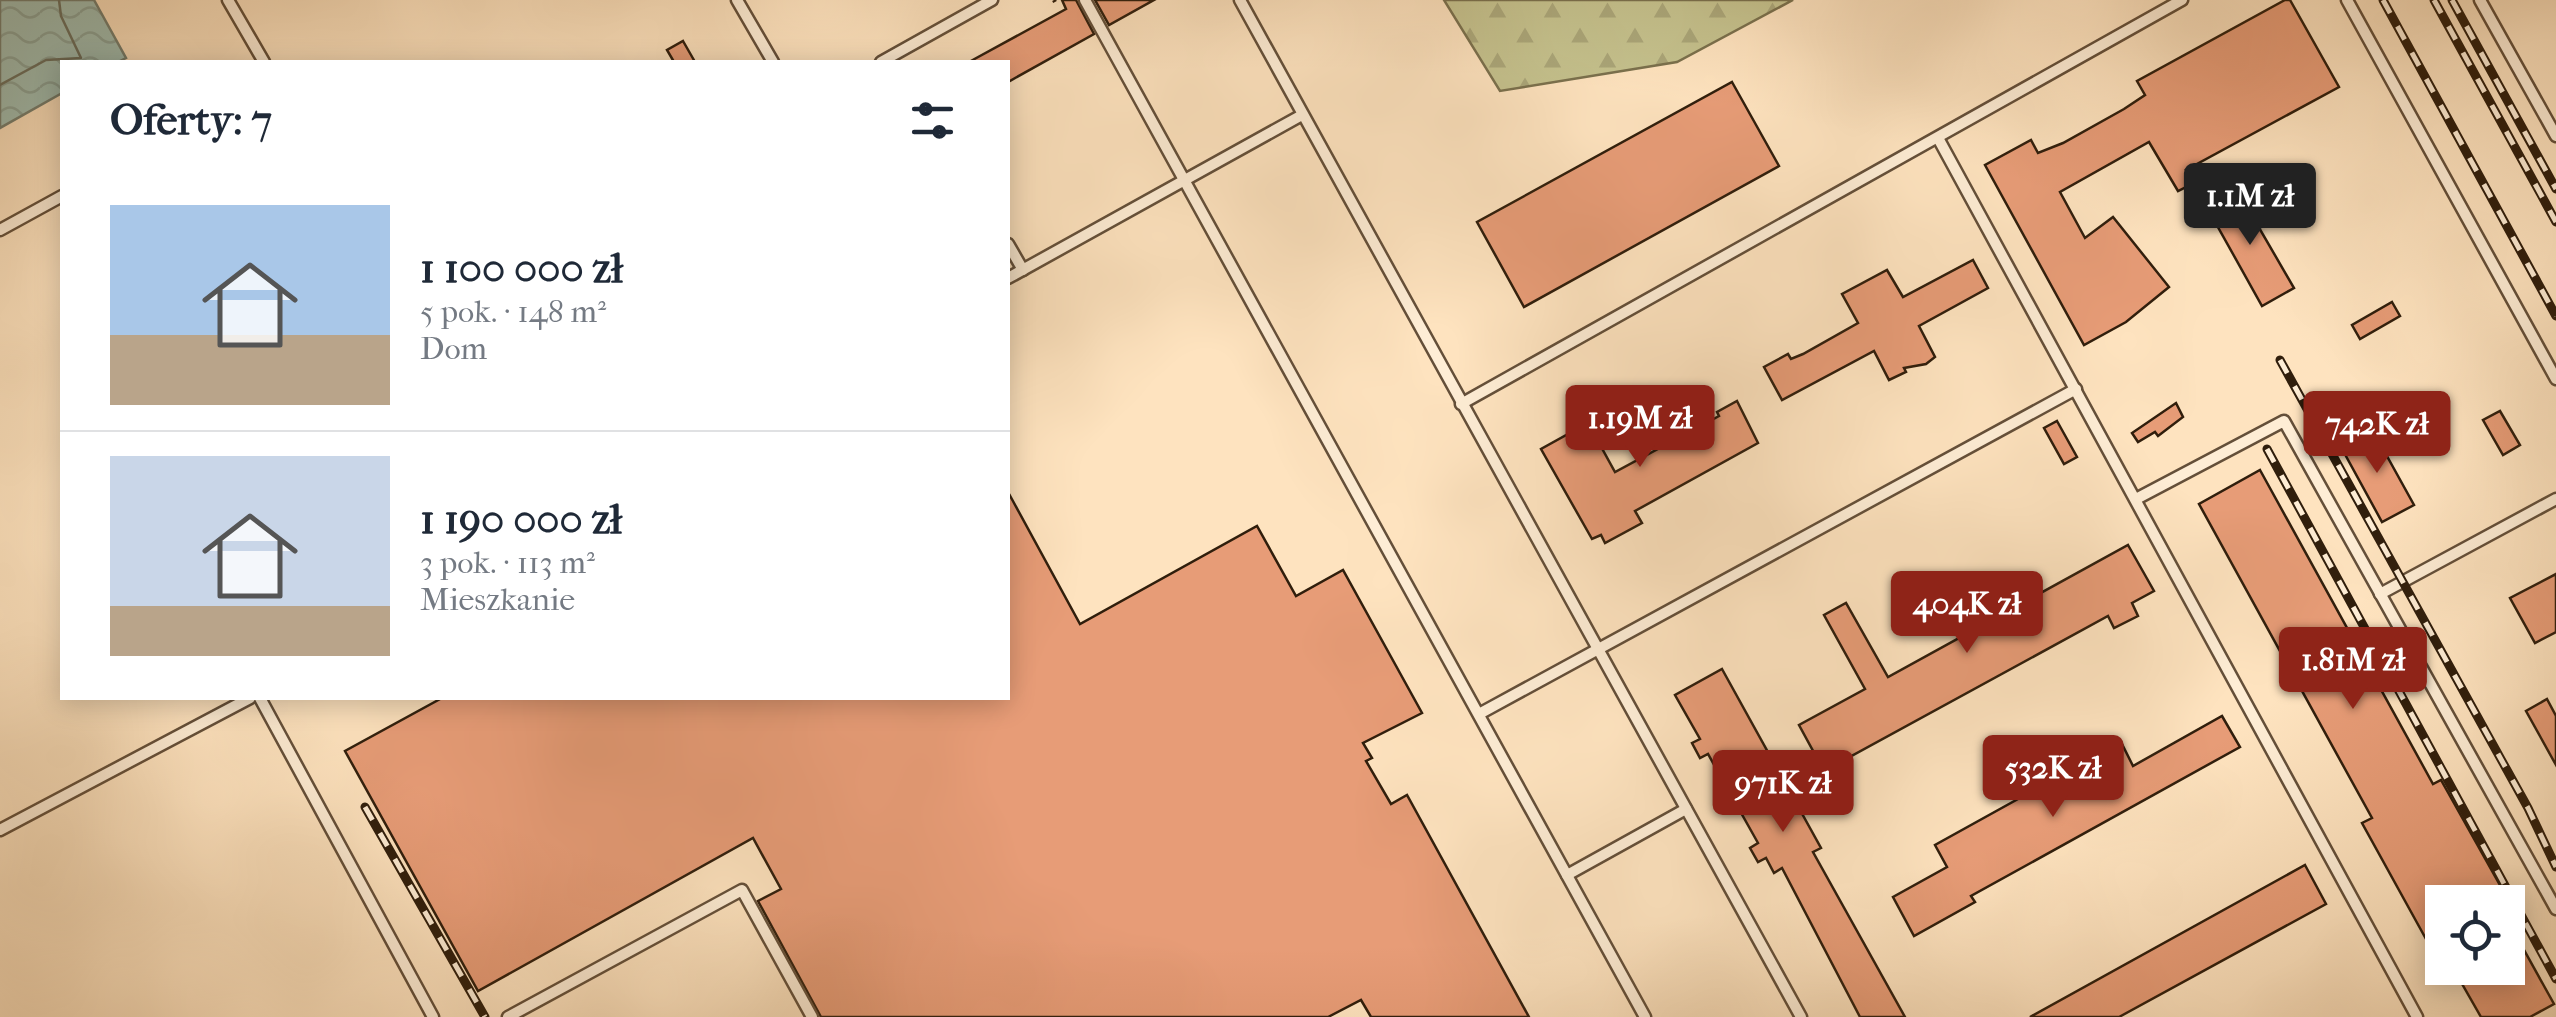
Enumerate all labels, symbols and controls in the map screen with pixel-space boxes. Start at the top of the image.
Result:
icon: filters [905,93,960,148]
text: Oferty: 7 [110,96,272,145]
pin: 1.1M zł [2158,163,2342,248]
text: 1.1M zł [2206,177,2294,214]
text: 1 100 000 zł [420,244,623,293]
icon: home [190,245,310,365]
text: 5 pok. · 148 m² [420,293,606,330]
text: Dom [420,330,487,367]
pin: 1.19M zł [1537,385,1743,470]
pin: 742K zł [2285,391,2469,476]
text: 1.19M zł [1588,399,1692,436]
text: 742K zł [2325,405,2429,442]
text: 1 190 000 zł [420,495,622,544]
icon: home [190,496,310,616]
text: 3 pok. · 113 m² [420,544,595,581]
pin: 404K zł [1875,571,2059,656]
text: Mieszkanie [420,581,575,618]
text: 404K zł [1913,585,2021,622]
pin: 1.81M zł [2250,627,2456,712]
text: 1.81M zł [2301,641,2405,678]
pin: 532K zł [1961,735,2145,820]
text: 532K zł [2005,749,2101,786]
pin: 971K zł [1691,750,1875,835]
text: 971K zł [1735,764,1831,801]
map controls [2425,885,2525,985]
button: locate [2425,885,2525,985]

